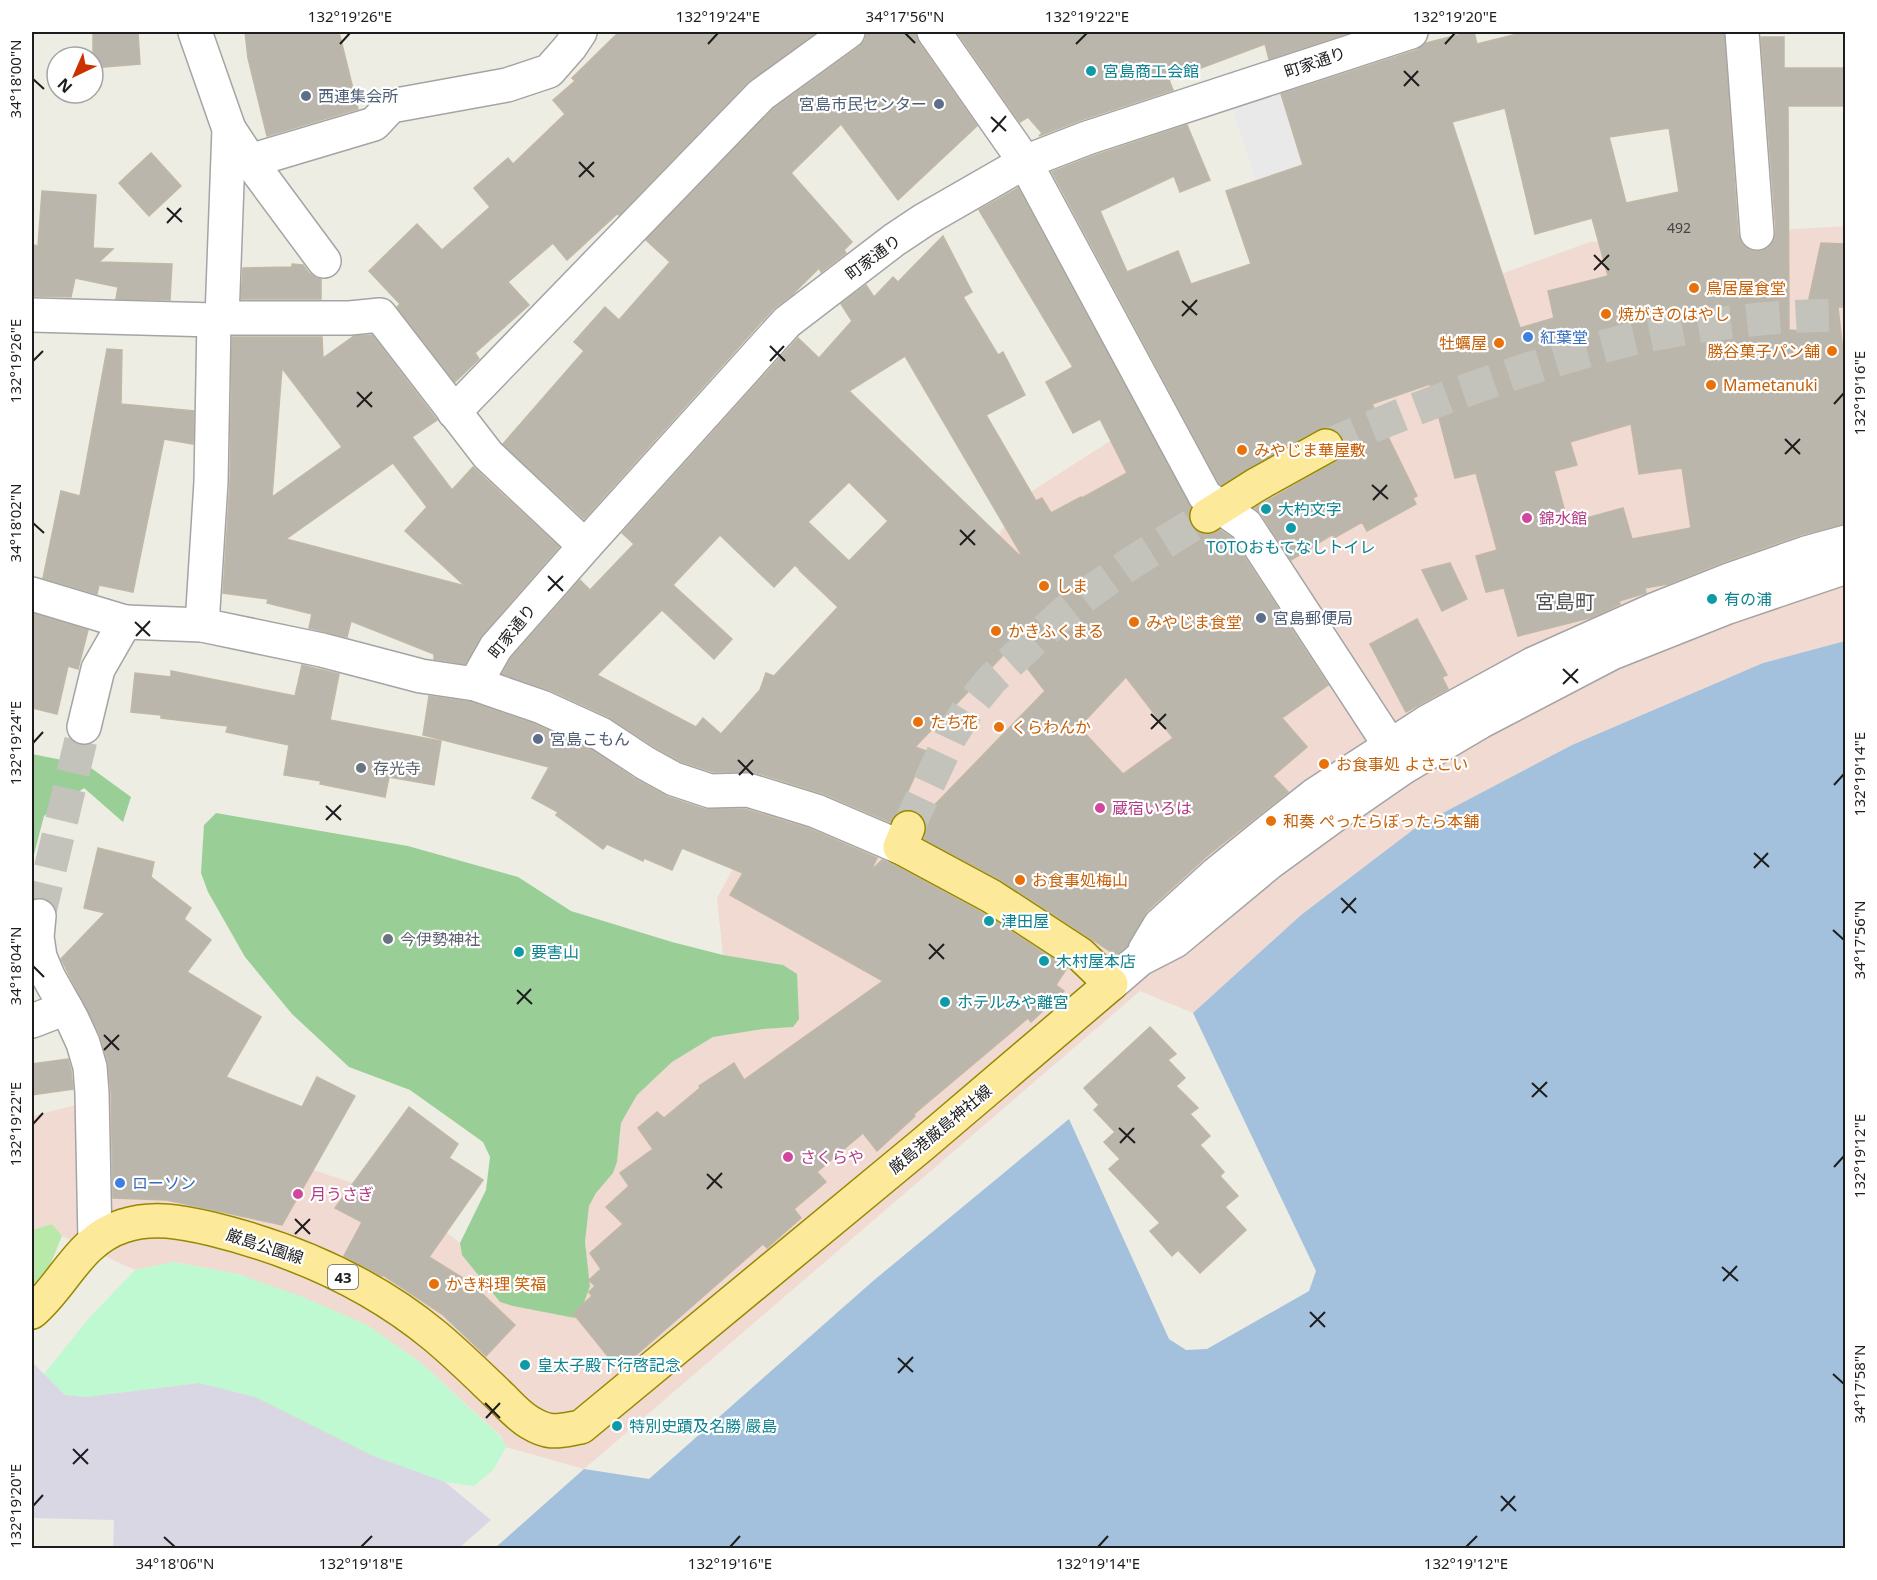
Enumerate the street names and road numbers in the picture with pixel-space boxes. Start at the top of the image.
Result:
street label: 町家通り [1281,41,1349,83]
street label: 町家通り [841,229,905,285]
street label: 町家通り [483,599,541,663]
street label: 厳島港厳島神社線 [884,1079,996,1179]
street label: 厳島公園線 [224,1223,306,1269]
road number: 43 [328,1265,358,1289]

